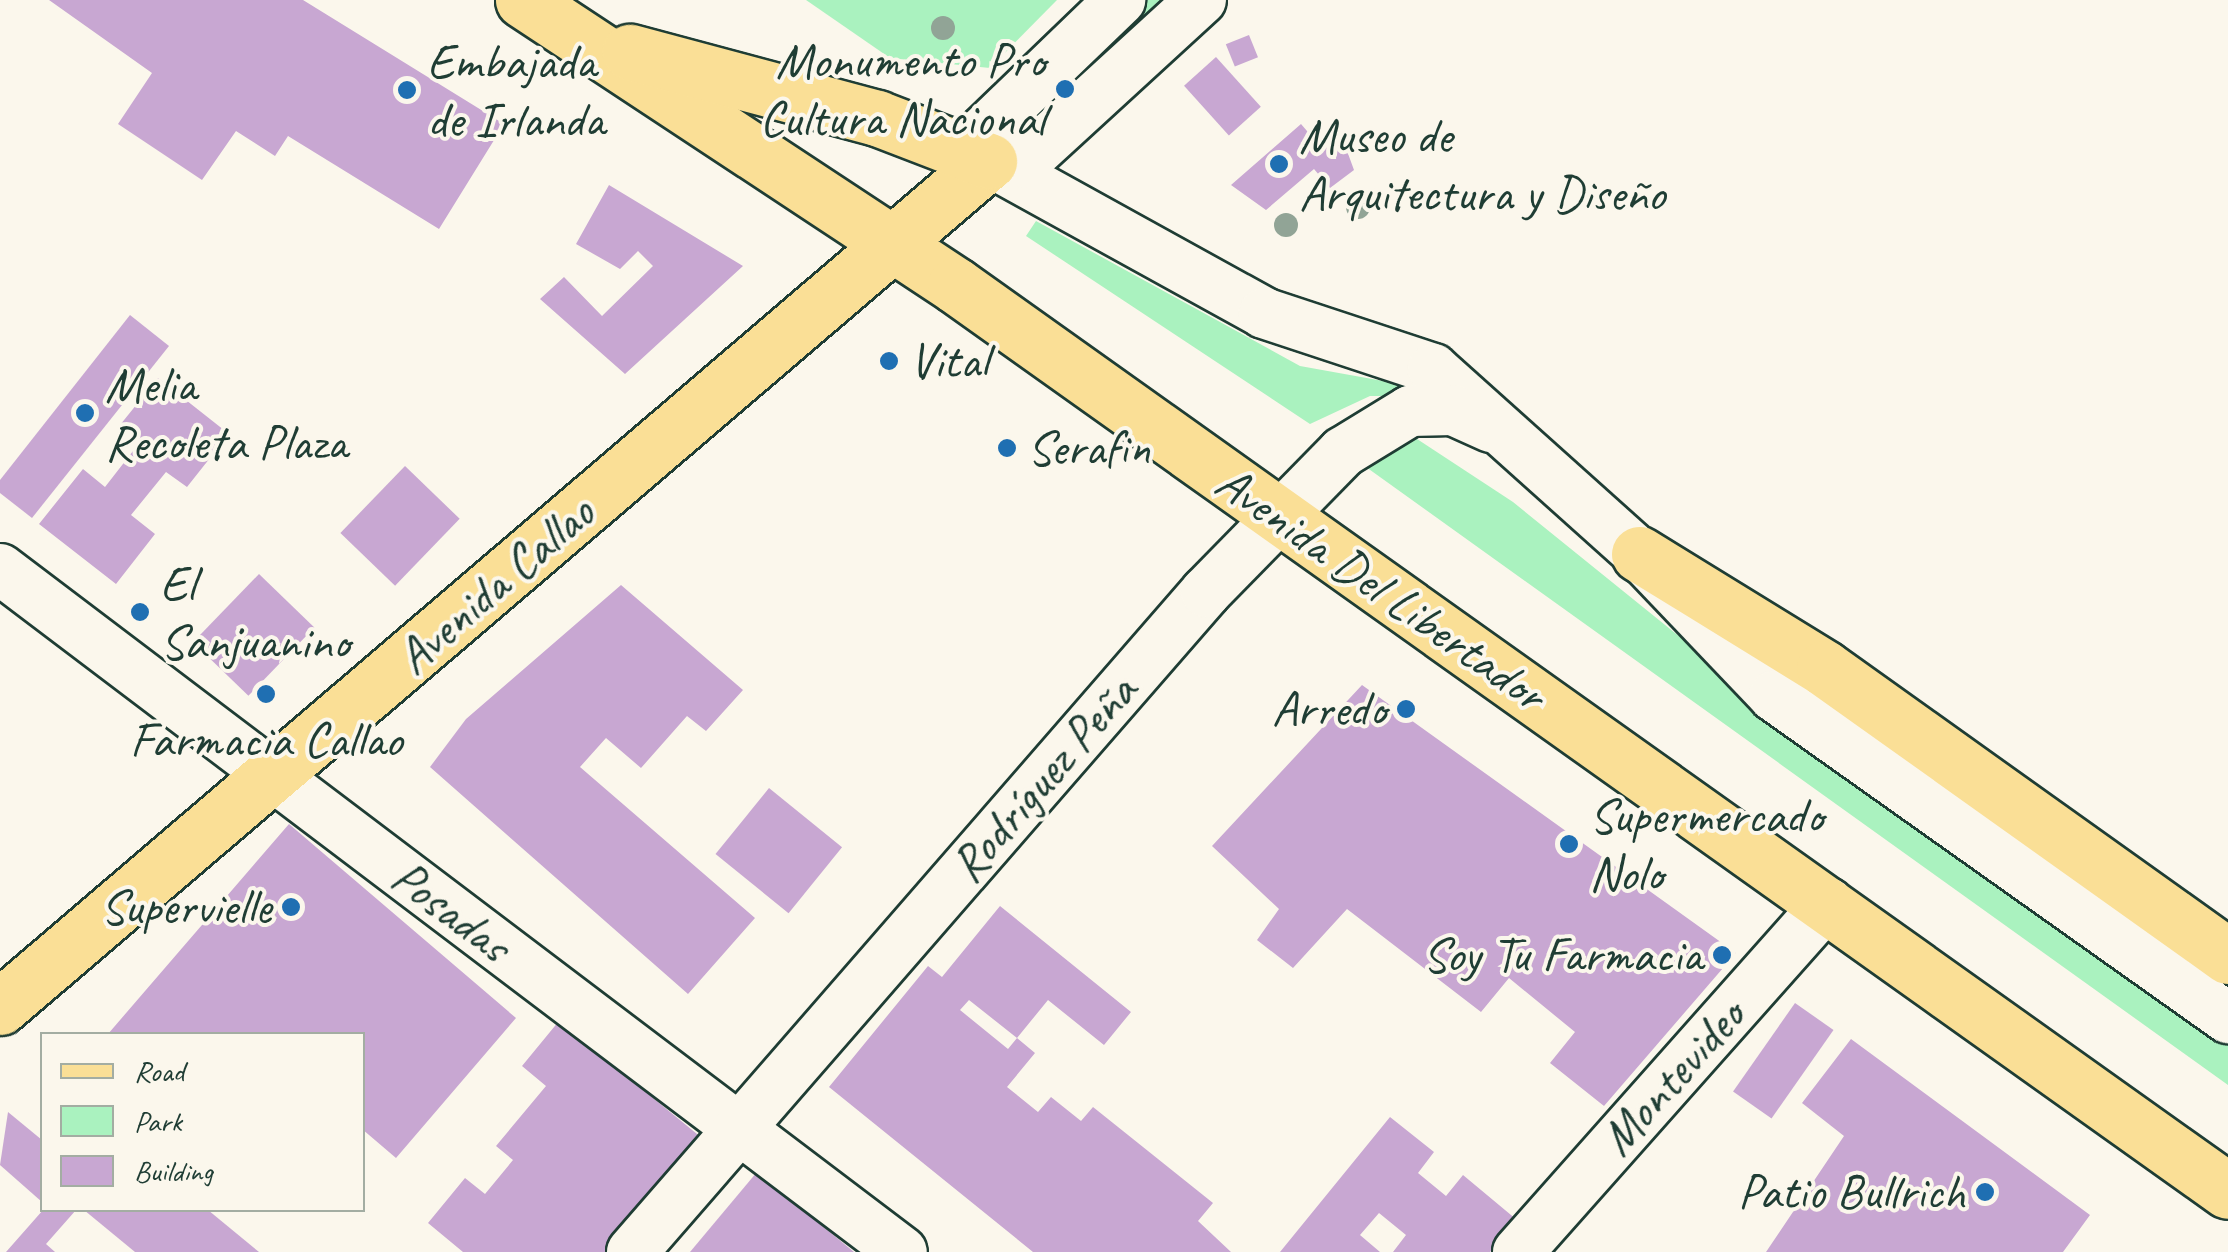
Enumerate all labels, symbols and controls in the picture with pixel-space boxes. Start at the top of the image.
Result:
place label: Monumento Pro Cultura Nacional [759,30,1045,148]
place label: Embajada de Irlanda [427,31,605,148]
marker: Monumento Pro Cultura Nacional [1054,78,1076,100]
marker: Embajada de Irlanda [396,79,418,101]
place label: Museo de Arquitectura y Diseño [1299,105,1666,222]
marker: Museo de Arquitectura y Diseño [1268,153,1290,175]
place label: Vital [909,331,988,391]
marker: Vital [878,350,900,372]
place label: Melia Recoleta Plaza [105,354,348,472]
marker: Melia Recoleta Plaza [74,402,96,424]
place label: Serafin [1027,418,1150,478]
marker: Serafin [996,437,1018,459]
street label: Avenida Del Libertador [1205,452,1557,724]
street label: Avenida Callao [384,483,606,687]
place label: El Sanjuanino [160,553,349,670]
marker: El Sanjuanino [129,601,151,623]
street label: Rodríguez Peña [937,662,1149,894]
place label: Arredo [1272,679,1386,739]
marker: Farmacia Callao [255,683,277,705]
marker: Arredo [1395,698,1417,720]
place label: Farmacia Callao [129,710,403,770]
place label: Supermercado Nolo [1589,785,1823,902]
marker: Supermercado Nolo [1558,833,1580,855]
street label: Posadas [380,847,522,975]
place label: Supervielle [100,877,271,937]
marker: Supervielle [280,896,302,918]
place label: Soy Tu Farmacia [1421,925,1702,985]
marker: Soy Tu Farmacia [1711,944,1733,966]
street label: Montevideo [1587,987,1757,1167]
legend [40,1032,365,1212]
text: Road [134,1052,184,1090]
text: Park [134,1102,182,1140]
text: Building [134,1152,213,1190]
place label: Patio Bullrich [1737,1162,1965,1222]
marker: Patio Bullrich [1974,1181,1996,1203]

